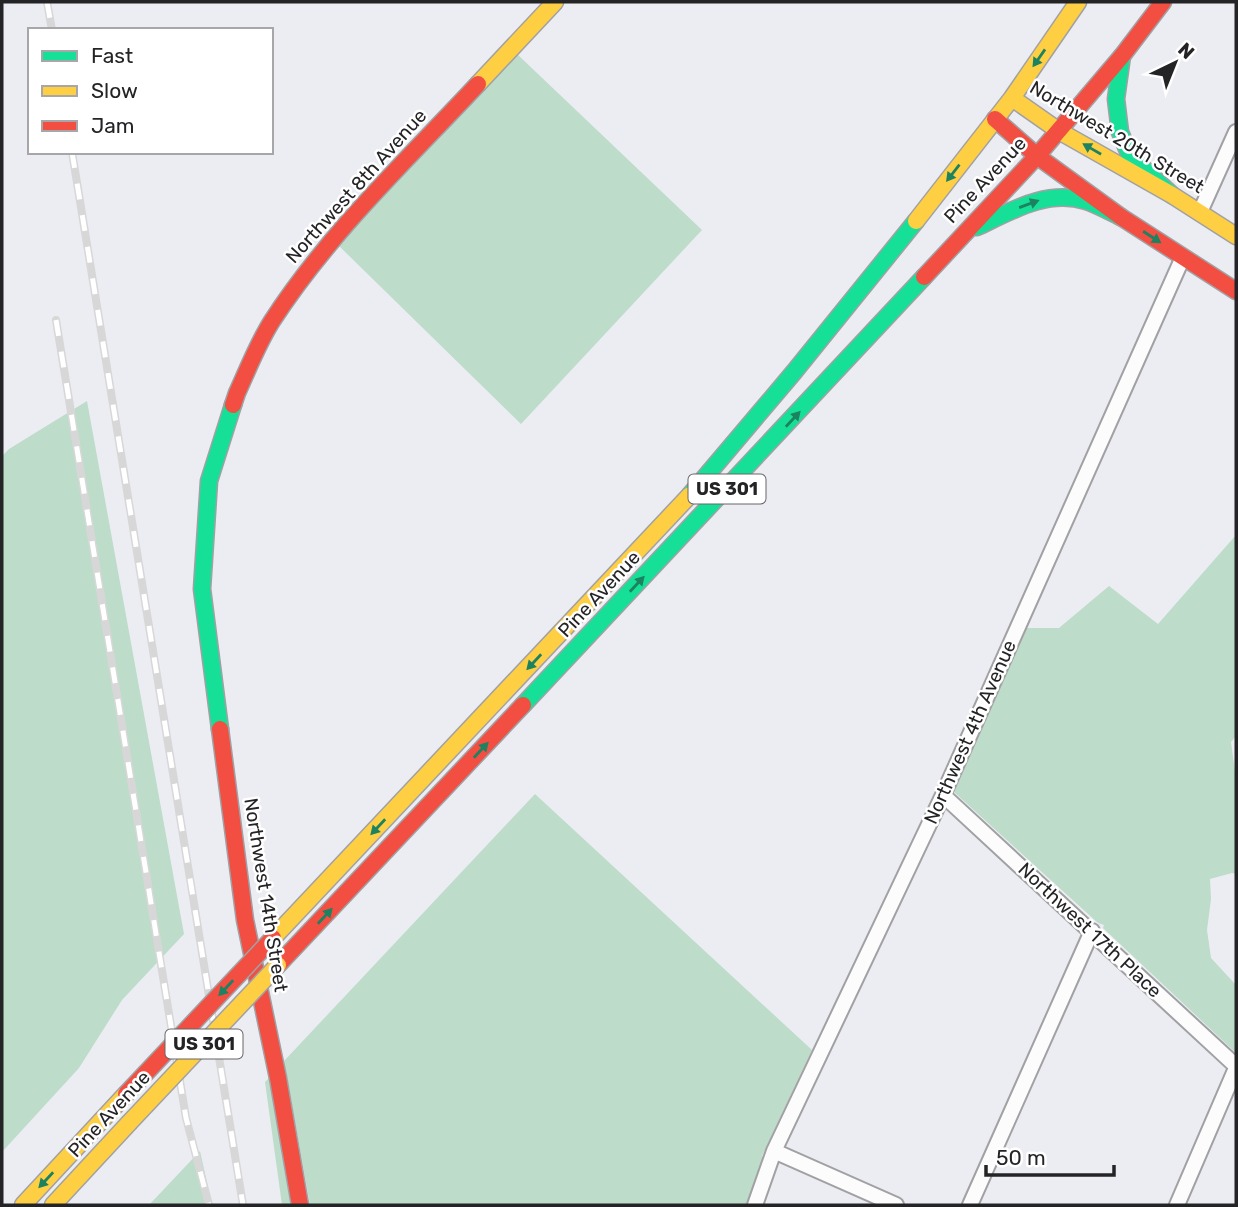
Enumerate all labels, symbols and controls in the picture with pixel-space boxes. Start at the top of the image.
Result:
legend [28,28,273,154]
north arrow [1140,28,1210,98]
text: N [1173,38,1199,64]
text: Fast [91,43,133,68]
one-way arrow [1032,49,1046,67]
street label: Northwest 20th Street [1026,76,1209,198]
text: Slow [91,78,138,103]
street label: Northwest 8th Avenue [281,104,431,268]
text: Jam [91,113,135,138]
street label: Pine Avenue [939,132,1031,228]
one-way arrow [1082,143,1101,155]
one-way arrow [945,164,960,182]
one-way arrow [1019,199,1040,210]
one-way arrow [1143,230,1161,244]
one-way arrow [785,410,801,428]
road number: US 301 [688,475,766,504]
street label: Pine Avenue [553,546,645,642]
one-way arrow [629,576,645,593]
street label: Northwest 4th Avenue [919,636,1021,828]
one-way arrow [527,653,543,670]
one-way arrow [473,742,489,759]
street label: Northwest 14th Street [239,796,293,994]
one-way arrow [370,818,386,835]
street label: Northwest 17th Place [1014,858,1166,1002]
one-way arrow [317,908,333,925]
one-way arrow [218,979,234,997]
road number: US 301 [166,1030,242,1058]
street label: Pine Avenue [63,1066,155,1162]
scale bar [986,1134,1114,1178]
text: 50 m [996,1145,1046,1170]
one-way arrow [39,1171,55,1188]

